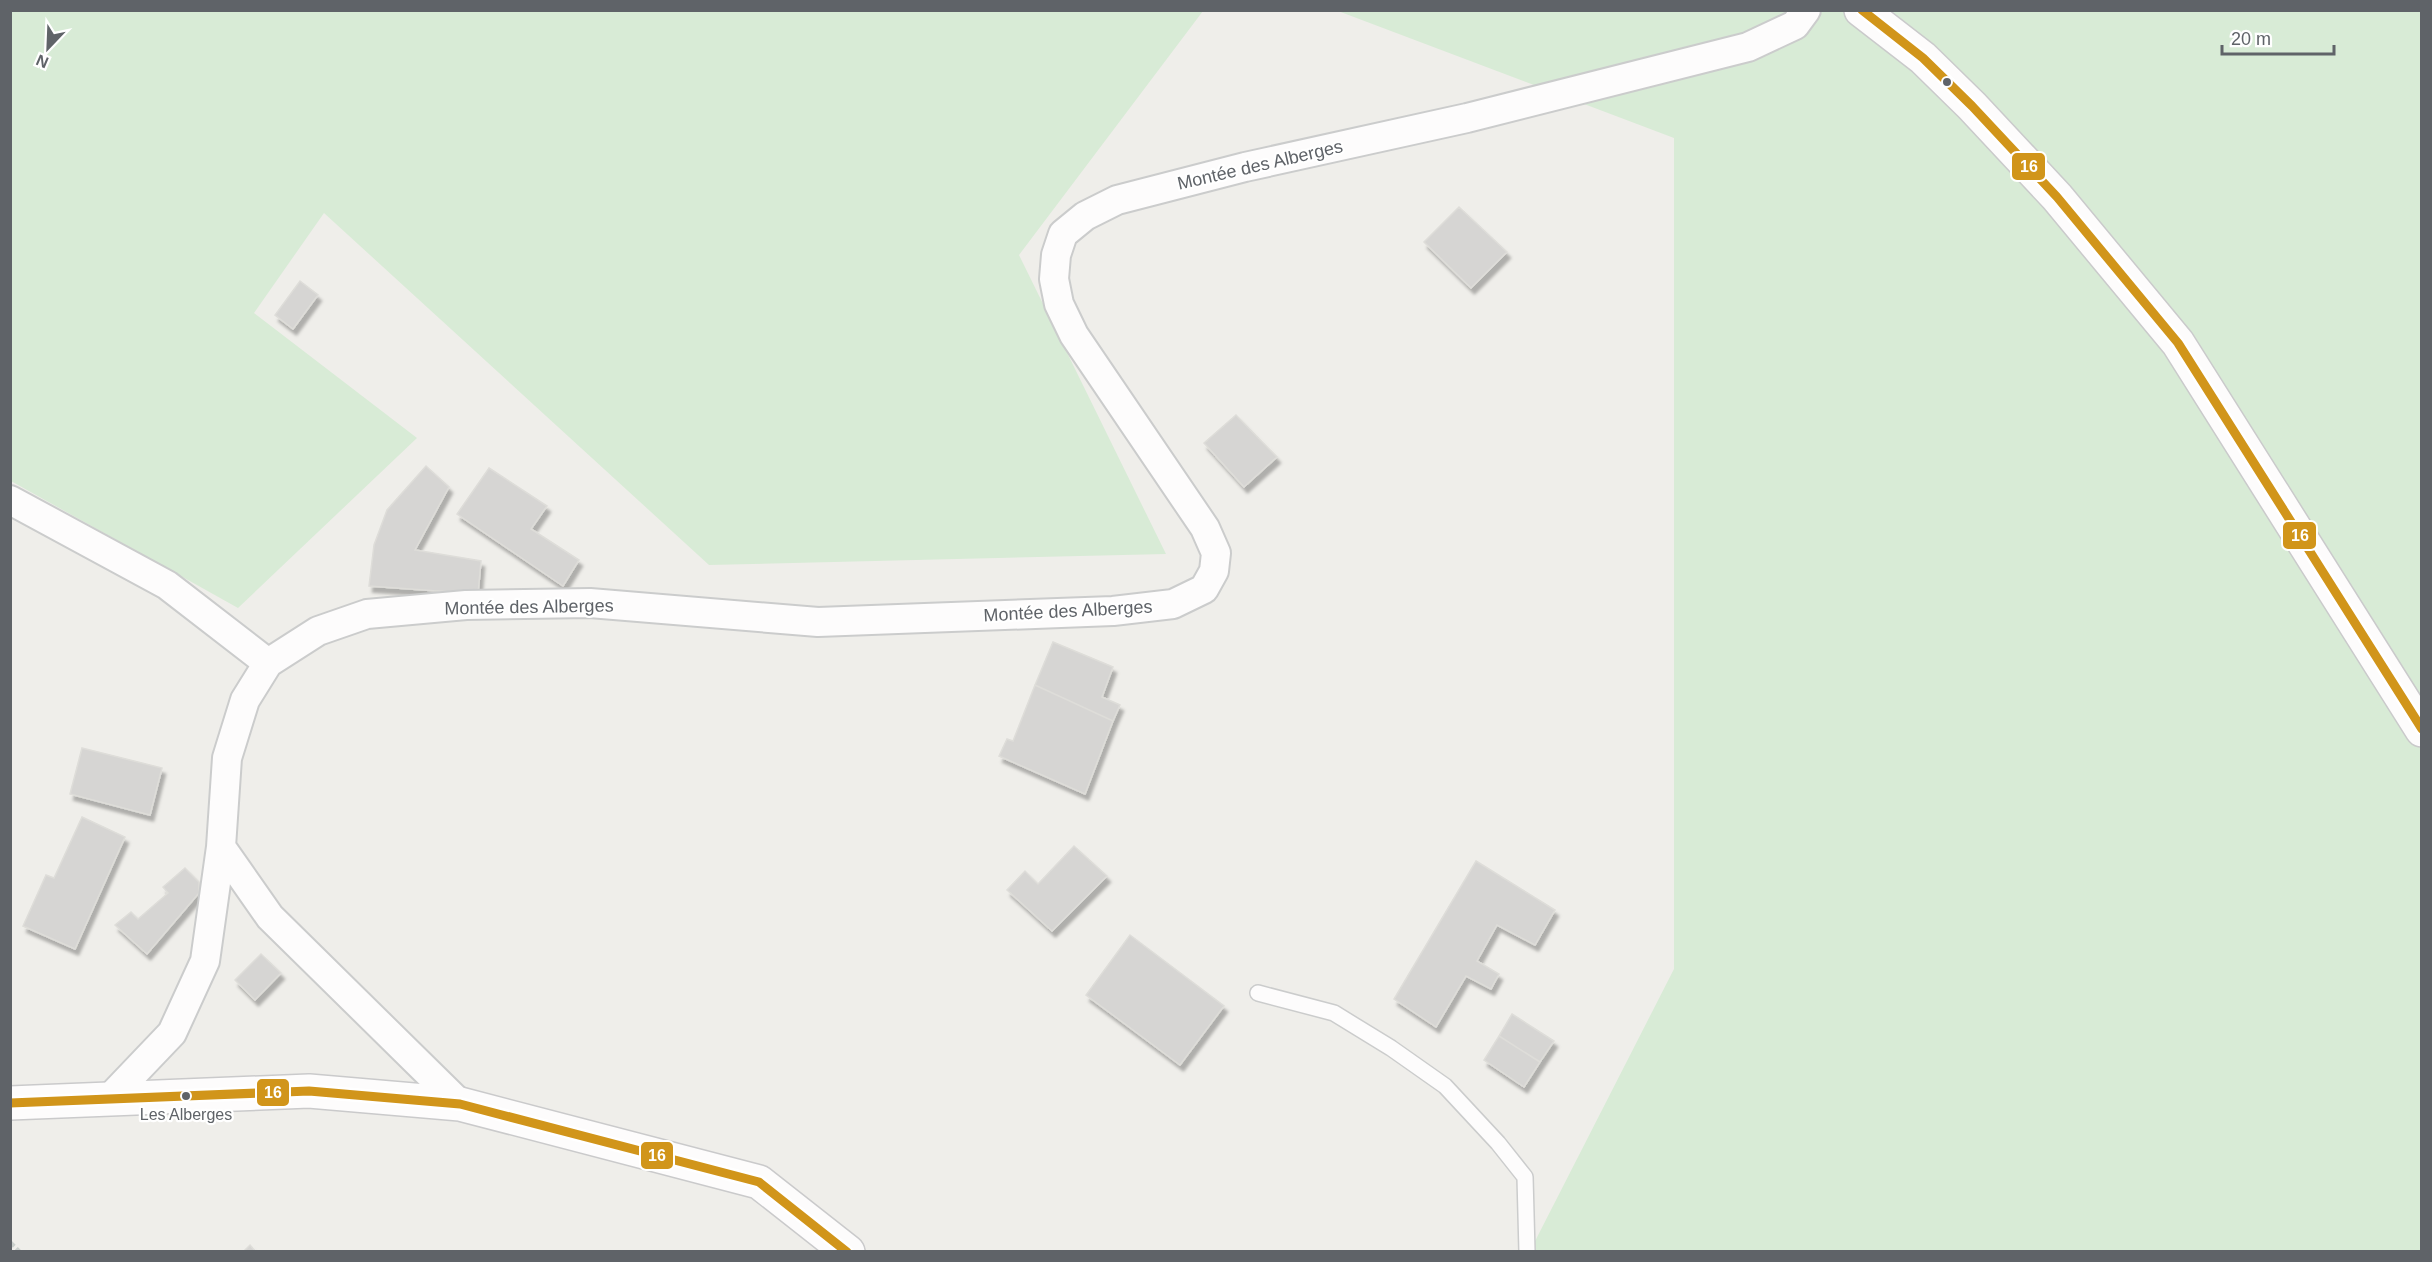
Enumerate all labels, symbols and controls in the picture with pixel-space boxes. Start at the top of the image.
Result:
north arrow [18,18,78,78]
scale bar [2222,18,2334,56]
text: 20 m [2231,29,2271,49]
text: N [34,51,51,71]
unlabelled marker [1941,76,1953,88]
street label: Montée des Alberges [1175,136,1345,194]
line badge: 16 [2011,152,2046,181]
text: 16 [2020,158,2038,175]
line badge: 16 [2282,521,2317,550]
text: 16 [2291,527,2309,544]
street label: Montée des Alberges [444,596,614,618]
street label: Montée des Alberges [983,597,1153,625]
line badge: 16 [256,1078,290,1107]
text: 16 [264,1084,282,1101]
marker: Les Alberges [180,1090,192,1102]
place label: Les Alberges [140,1106,232,1123]
line badge: 16 [640,1141,674,1170]
text: 16 [648,1147,666,1164]

